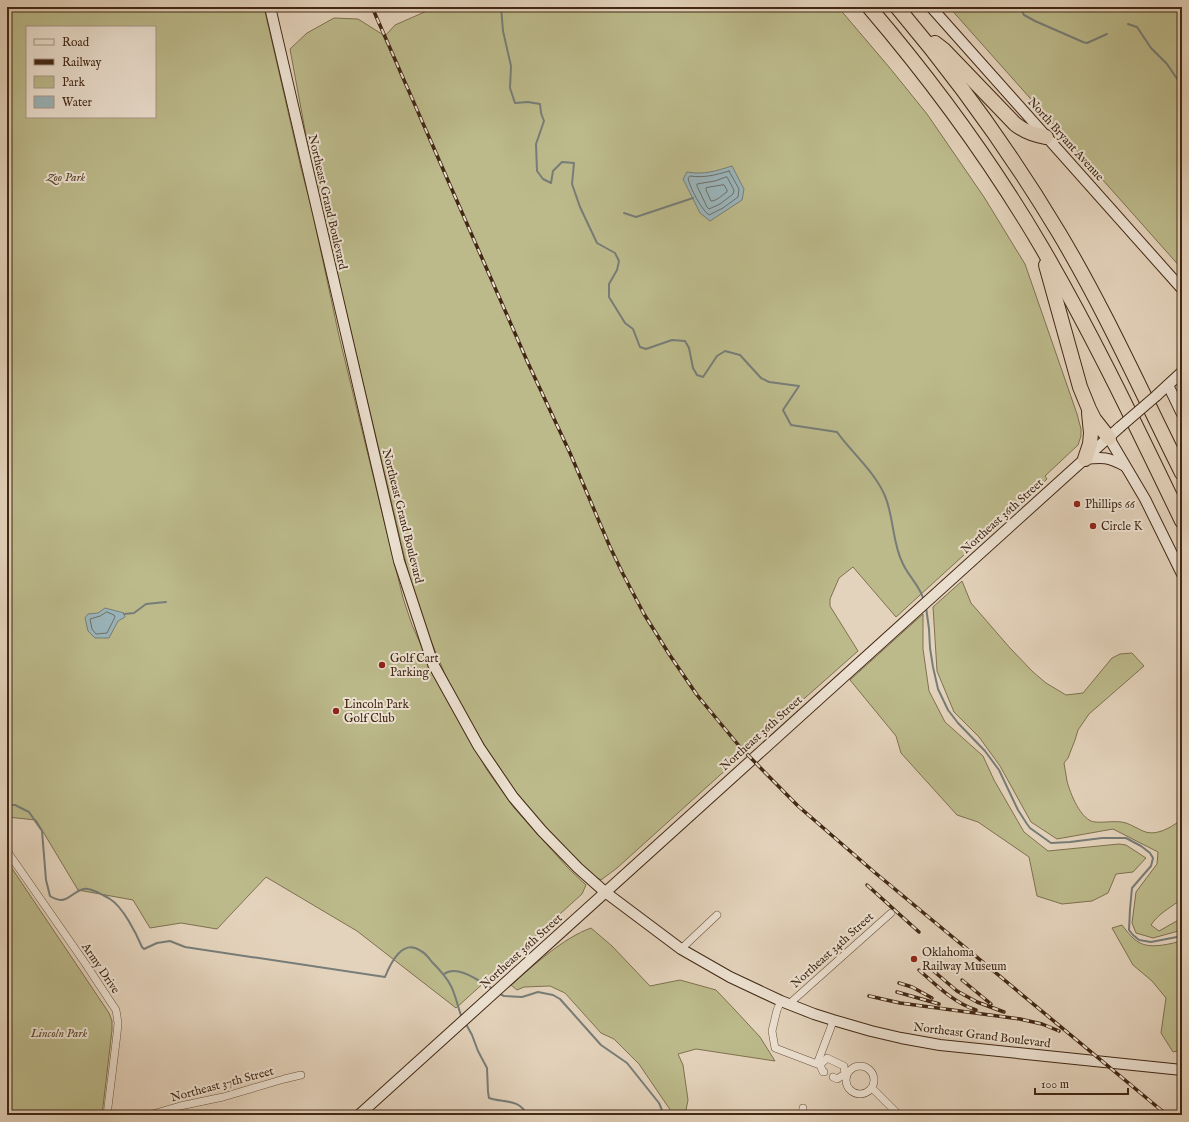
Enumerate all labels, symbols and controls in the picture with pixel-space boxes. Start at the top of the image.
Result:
legend [26,26,156,118]
text: Road [62,35,90,50]
text: Railway [62,55,101,70]
text: Park [62,75,85,90]
text: Water [62,95,93,110]
street label: North Bryant Avenue [1024,95,1107,185]
street label: Northeast Grand Boulevard [305,133,350,272]
park label: Zoo Park [46,170,86,186]
street label: Northeast Grand Boulevard [379,447,427,586]
street label: Northeast 36th Street [958,476,1047,557]
place label: Phillips 66 [1085,497,1136,513]
marker: Phillips 66 [1072,499,1082,509]
place label: Circle K [1101,519,1143,534]
marker: Circle K [1088,521,1098,531]
place label: Golf Cart Parking [390,651,439,680]
marker: Golf Cart Parking [377,660,387,670]
street label: Northeast 36th Street [717,693,806,774]
place label: Lincoln Park Golf Club [344,697,409,726]
marker: Lincoln Park Golf Club [331,706,341,716]
street label: Northeast 34th Street [788,909,877,992]
street label: Northeast 36th Street [477,911,566,992]
street label: Army Drive [78,939,123,997]
place label: Oklahoma Railway Museum [922,945,1007,974]
marker: Oklahoma Railway Museum [909,954,919,964]
street label: Northeast Grand Boulevard [912,1020,1052,1051]
park label: Lincoln Park [30,1026,87,1041]
street label: Northeast 37th Street [169,1064,275,1105]
scale bar [1035,1070,1128,1096]
text: 100 m [1041,1077,1069,1092]

